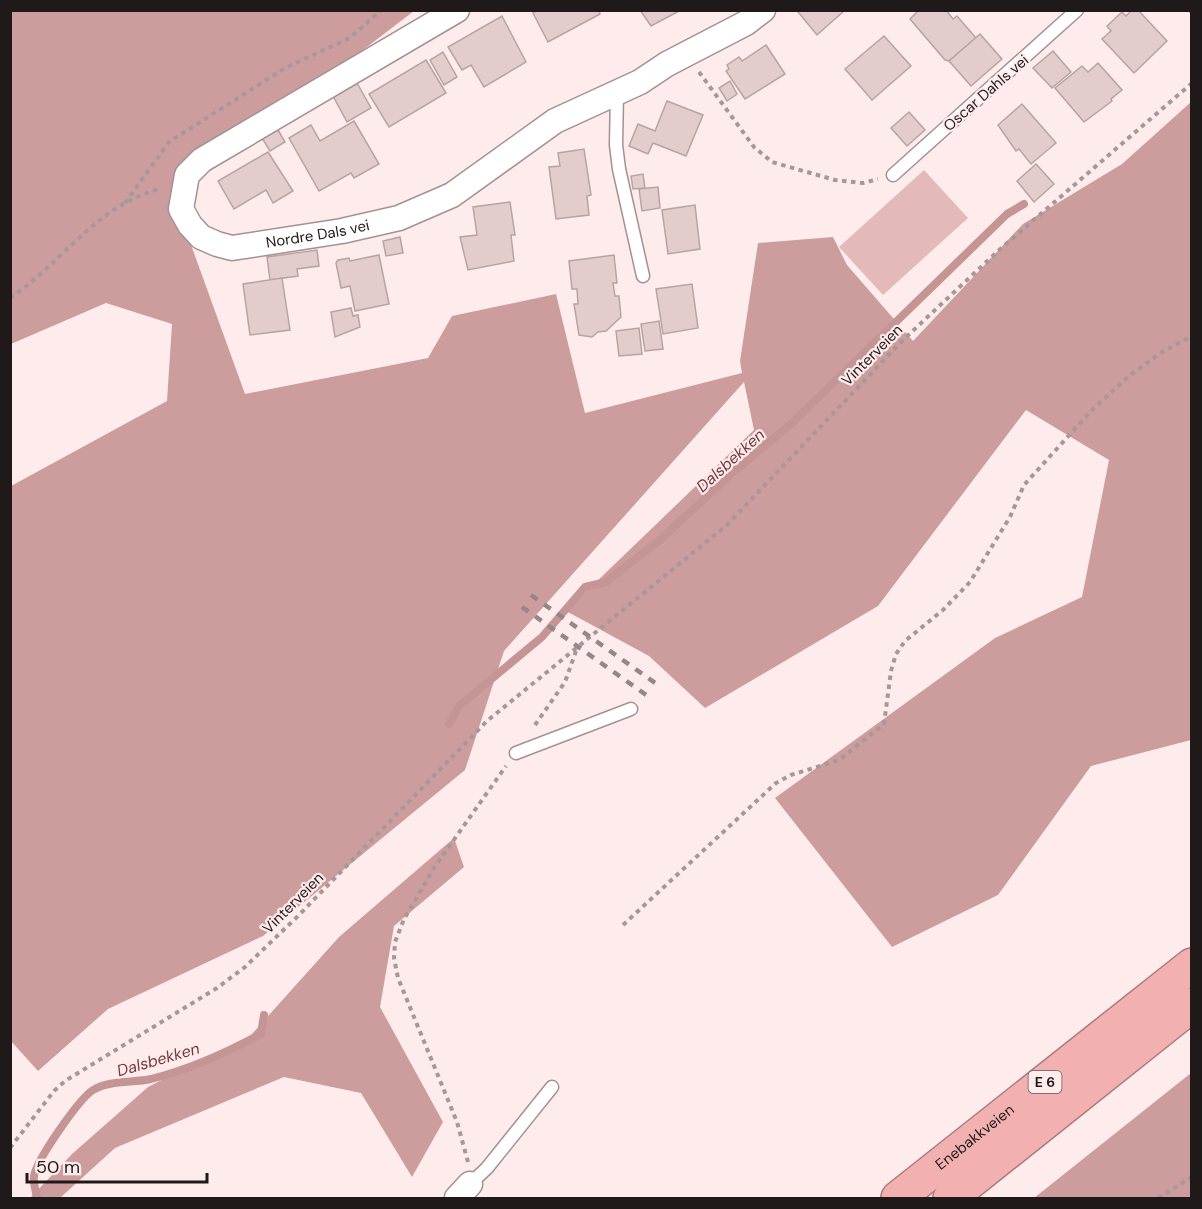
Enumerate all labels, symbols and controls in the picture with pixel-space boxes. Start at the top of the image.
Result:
street label: Oscar Dahls vei [939,50,1033,136]
street label: Nordre Dals vei [264,215,371,253]
street label: Vinterveien [837,320,907,390]
water label: Dalsbekken [692,424,769,497]
street label: Vinterveien [258,868,328,938]
water label: Dalsbekken [114,1038,202,1081]
road number: E 6 [1028,1071,1062,1093]
street label: Enebakkveien [931,1100,1018,1175]
scale bar [27,1146,207,1184]
text: 50 m [36,1155,80,1179]

